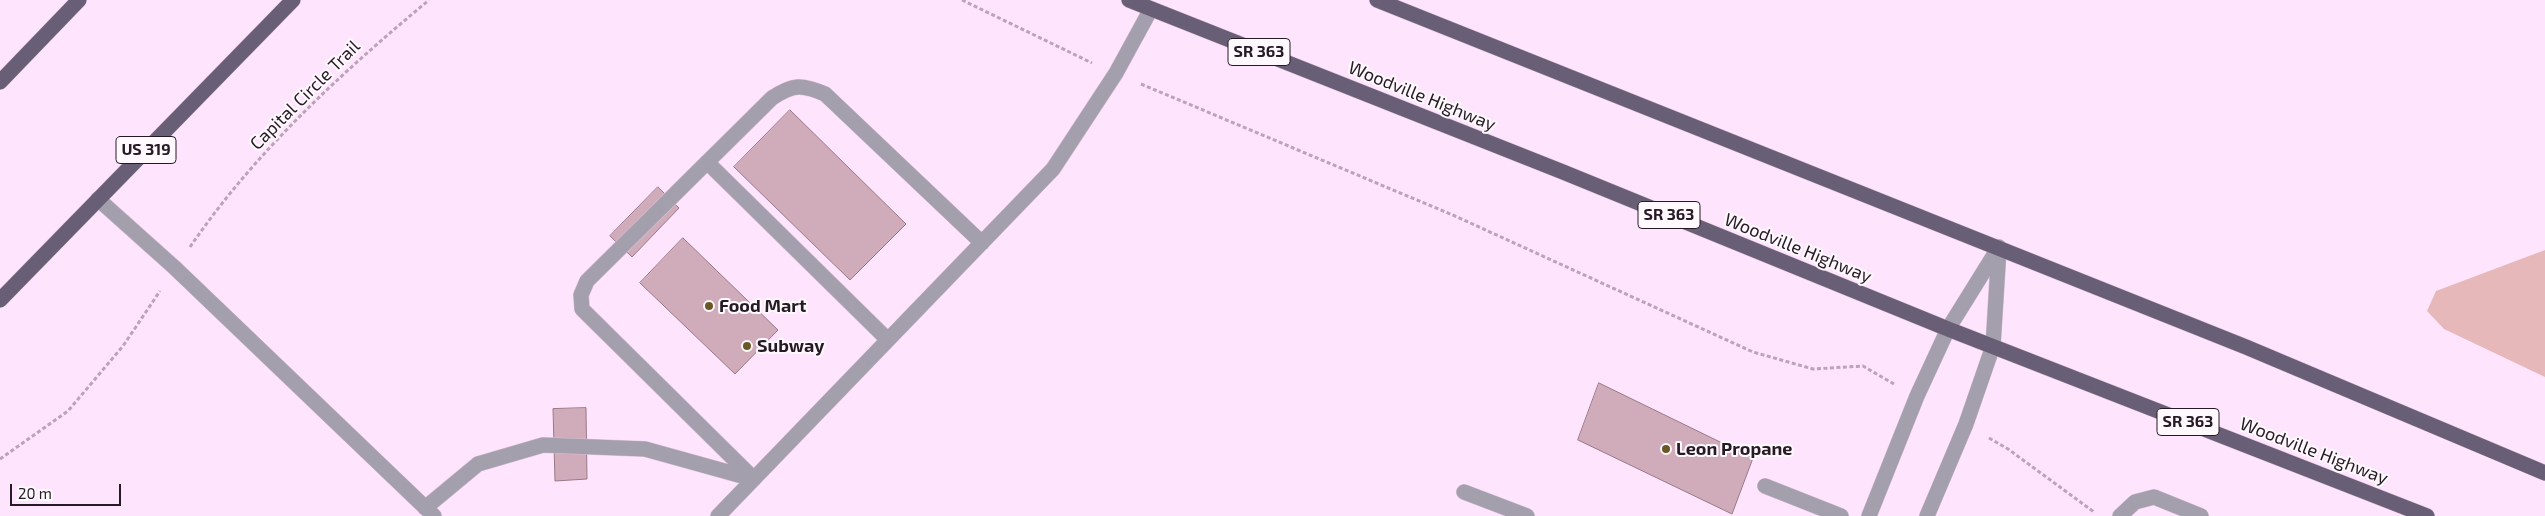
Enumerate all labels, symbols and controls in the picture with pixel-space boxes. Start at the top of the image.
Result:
street label: Capital Circle Trail [246,36,364,154]
road number: SR 363 [1228,38,1290,66]
street label: Woodville Highway [1345,57,1499,135]
road number: US 319 [116,136,176,164]
road number: SR 363 [1638,202,1700,228]
street label: Woodville Highway [1721,209,1875,287]
place label: Food Mart [719,295,806,317]
marker: Food Mart [703,300,715,312]
place label: Subway [757,335,824,357]
marker: Subway [741,340,753,352]
road number: SR 363 [2157,408,2219,436]
street label: Woodville Highway [2237,413,2391,489]
place label: Leon Propane [1676,438,1792,460]
marker: Leon Propane [1660,443,1672,455]
scale bar [12,474,124,506]
text: 20 m [18,484,52,502]

